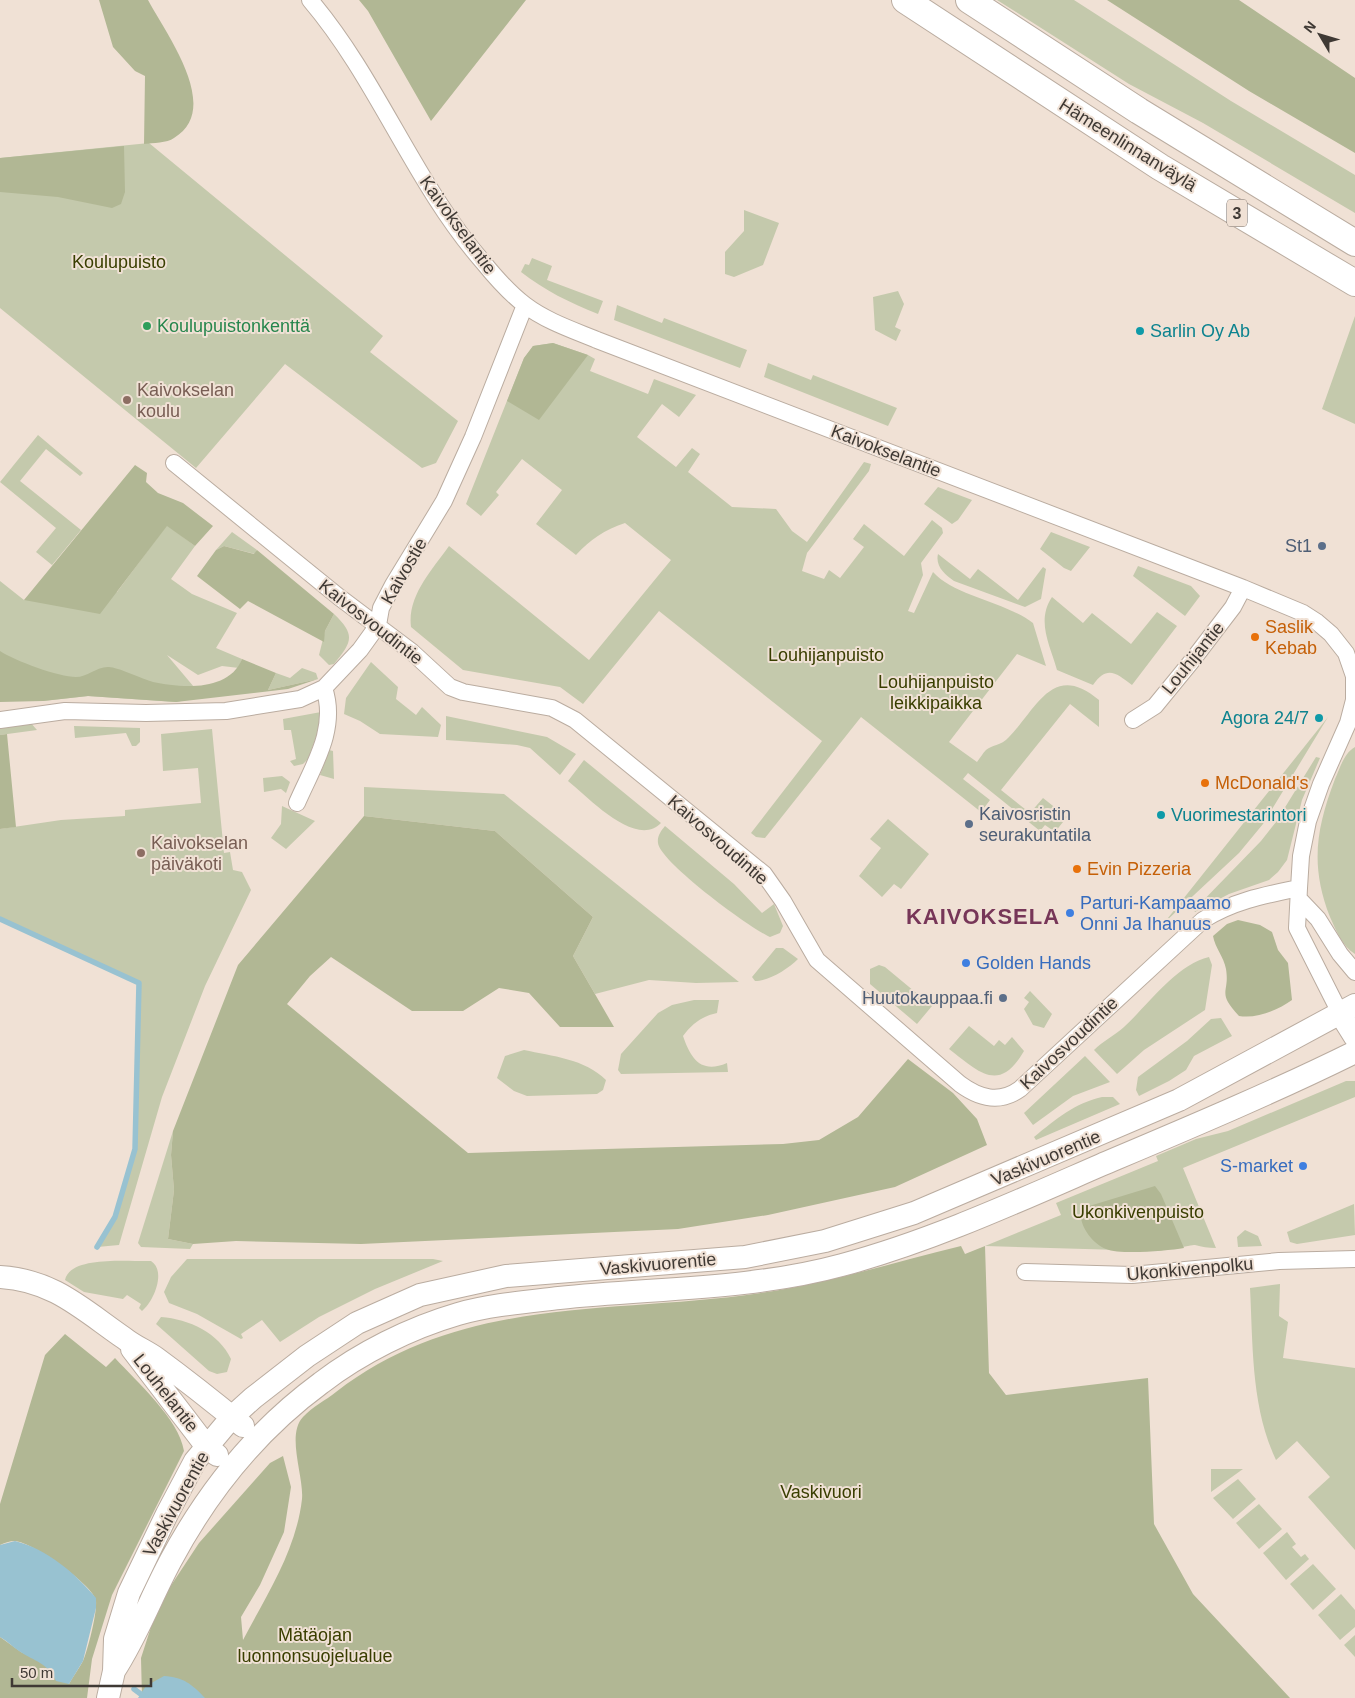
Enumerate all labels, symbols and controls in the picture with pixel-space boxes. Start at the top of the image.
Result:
north arrow [1295,10,1345,60]
text: N [1300,18,1319,36]
street label: Hämeenlinnanväylä [1056,95,1201,196]
street label: Kaivokselantie [416,172,500,278]
road number: 3 [1227,200,1247,227]
park label: Koulupuisto [72,252,166,272]
place label: Koulupuistonkenttä [157,316,311,336]
marker: Koulupuistonkenttä [141,320,153,332]
place label: Sarlin Oy Ab [1150,321,1250,341]
marker: Sarlin Oy Ab [1134,325,1146,337]
place label: Kaivokselan koulu [137,380,234,421]
marker: Kaivokselan koulu [121,394,133,406]
street label: Kaivokselantie [828,421,944,481]
street label: Kaivostie [377,534,431,608]
place label: St1 [1285,536,1312,556]
marker: St1 [1316,540,1328,552]
street label: Kaivosvoudintie [315,575,427,669]
place label: Saslik Kebab [1265,617,1317,658]
street label: Louhijantie [1158,618,1228,698]
marker: Saslik Kebab [1249,631,1261,643]
park label: Louhijanpuisto [768,645,884,665]
park label: Louhijanpuisto leikkipaikka [878,672,994,713]
place label: Agora 24/7 [1221,708,1309,728]
marker: Agora 24/7 [1313,712,1325,724]
place label: McDonald's [1215,773,1308,793]
marker: McDonald's [1199,777,1211,789]
street label: Kaivosvoudintie [664,791,772,889]
place label: Kaivosristin seurakuntatila [979,804,1092,845]
place label: Vuorimestarintori [1171,805,1306,825]
marker: Vuorimestarintori [1155,809,1167,821]
marker: Kaivosristin seurakuntatila [963,818,975,830]
place label: Kaivokselan päiväkoti [151,833,248,874]
marker: Kaivokselan päiväkoti [135,847,147,859]
place label: Evin Pizzeria [1087,859,1192,879]
marker: Evin Pizzeria [1071,863,1083,875]
place label: Parturi-Kampaamo Onni Ja Ihanuus [1080,893,1231,934]
district label: KAIVOKSELA [906,904,1060,929]
marker: Parturi-Kampaamo Onni Ja Ihanuus [1064,907,1076,919]
place label: Golden Hands [976,953,1091,973]
marker: Golden Hands [960,957,972,969]
place label: Huutokauppaa.fi [862,988,993,1008]
marker: Huutokauppaa.fi [997,992,1009,1004]
street label: Kaivosvoudintie [1016,993,1122,1093]
street label: Vaskivuorentie [988,1126,1104,1190]
place label: S-market [1220,1156,1293,1176]
marker: S-market [1297,1160,1309,1172]
park label: Ukonkivenpuisto [1072,1202,1204,1222]
street label: Vaskivuorentie [599,1249,717,1279]
street label: Ukonkivenpolku [1126,1254,1254,1284]
street label: Louhelantie [129,1350,203,1436]
street label: Vaskivuorentie [139,1448,213,1560]
park label: Vaskivuori [780,1482,862,1502]
park label: Mätäojan luonnonsuojelualue [237,1625,393,1666]
scale bar [12,1656,151,1688]
text: 50 m [20,1664,53,1681]

